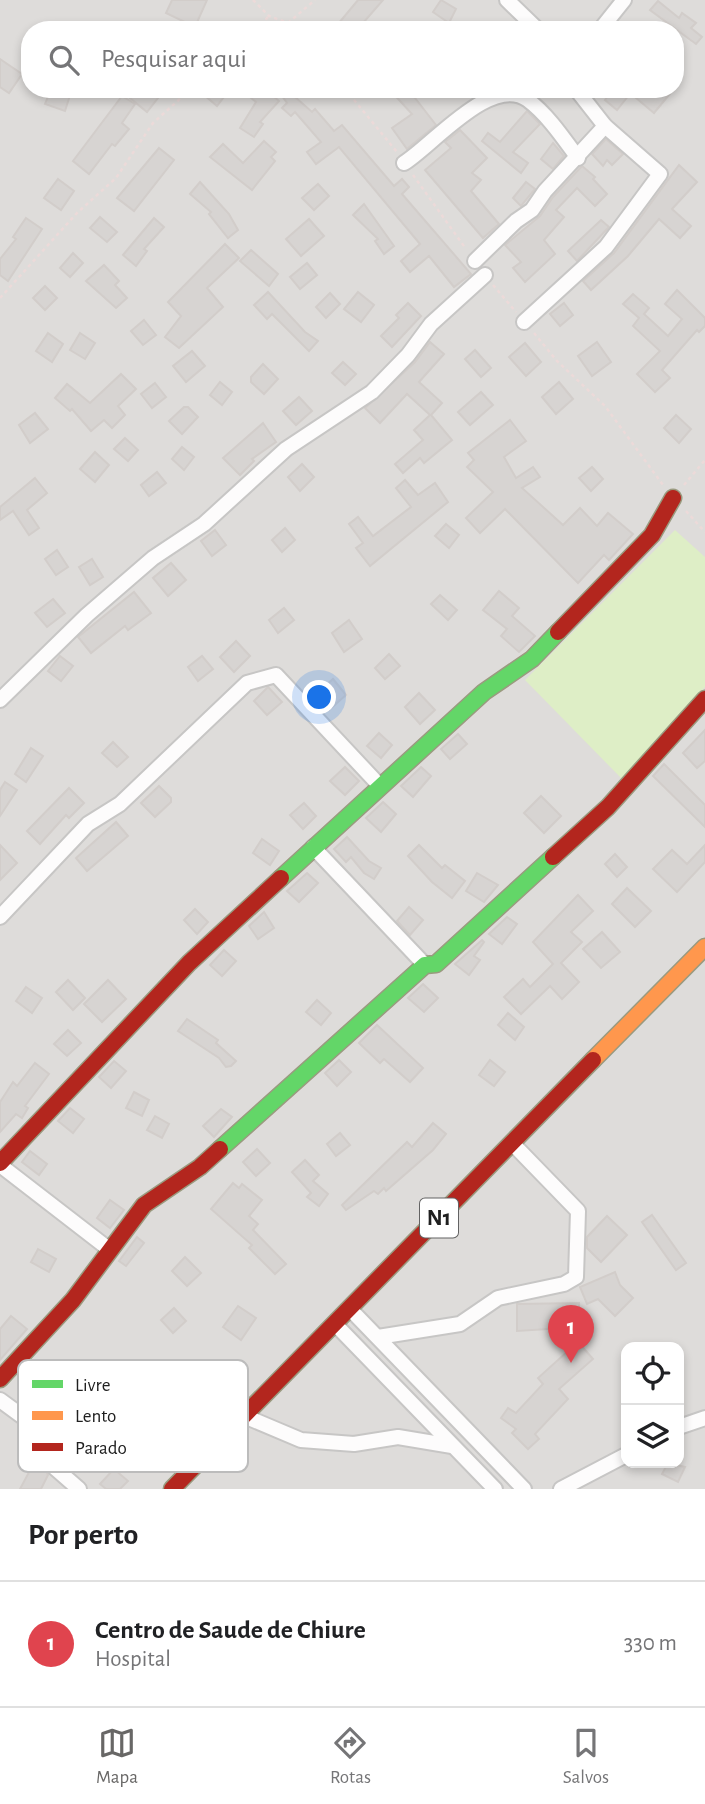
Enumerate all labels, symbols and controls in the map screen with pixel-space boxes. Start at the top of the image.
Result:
search box [21,21,684,98]
icon: search [45,41,83,79]
text: Pesquisar aqui [101,46,247,72]
your location [302,680,336,714]
road number: N1 [420,1198,458,1238]
pin: 1 [548,1305,594,1363]
map controls [621,1342,684,1468]
button: locate [621,1342,684,1405]
legend [18,1360,248,1472]
text: Livre [75,1376,110,1395]
button: layers [621,1405,684,1468]
text: Lento [75,1407,116,1426]
text: Parado [75,1439,127,1458]
text: Por perto [28,1520,138,1550]
text: Centro de Saude de Chiure [95,1617,366,1643]
text: 1 [47,1632,55,1655]
text: 330 m [624,1632,677,1655]
text: Hospital [95,1648,171,1671]
tab: Mapa [96,1724,138,1789]
tab: Rotas [330,1724,371,1789]
tab: Salvos [563,1724,609,1789]

